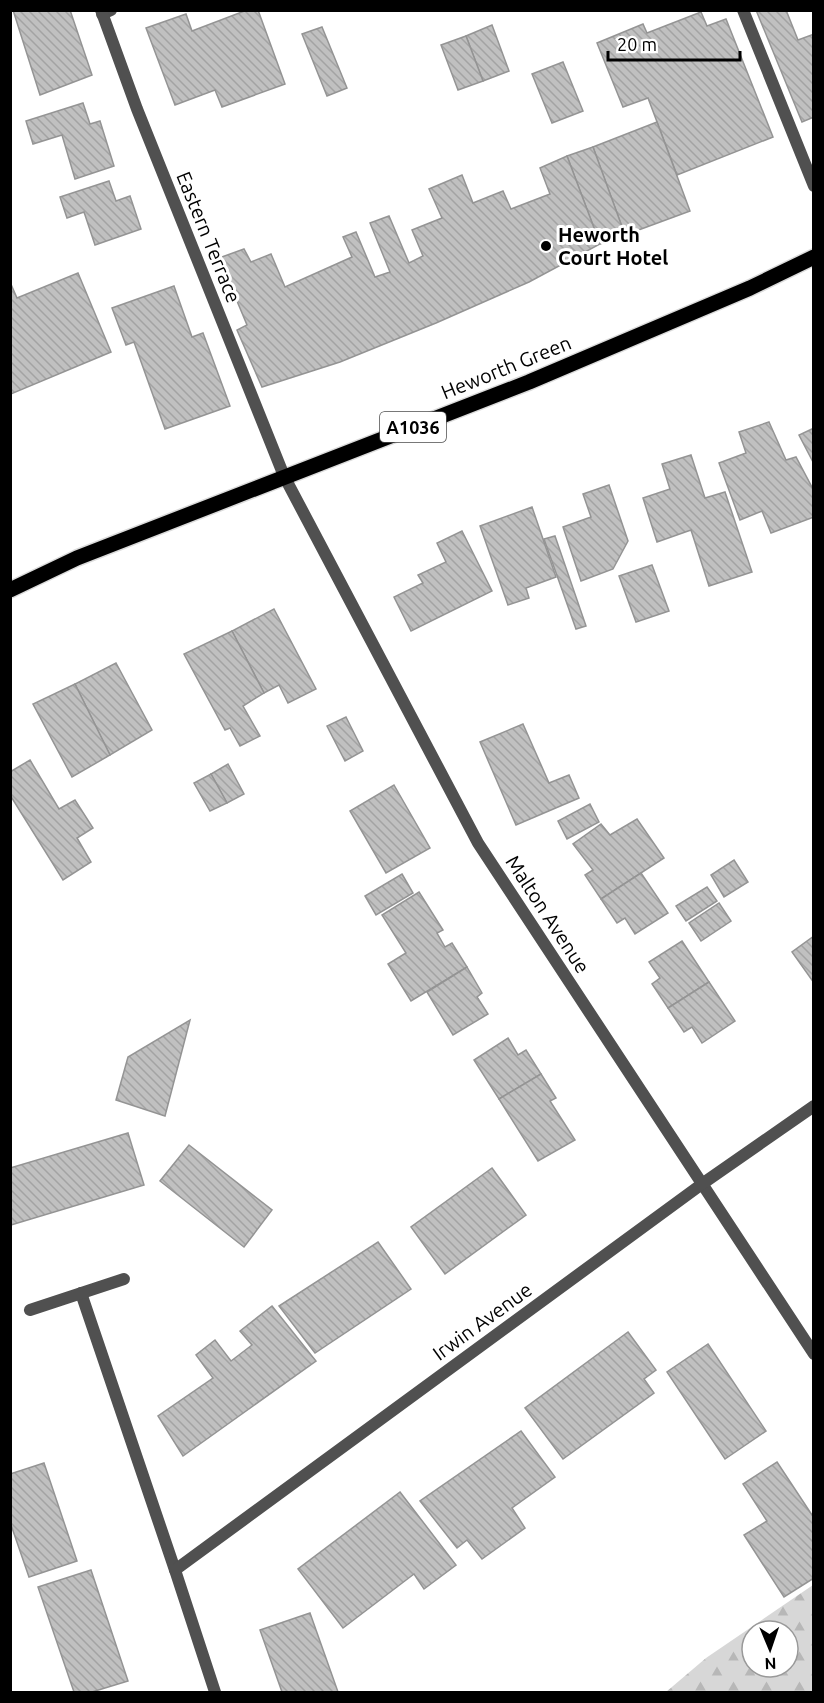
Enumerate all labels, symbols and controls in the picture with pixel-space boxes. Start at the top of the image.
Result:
scale bar [608,24,740,62]
text: 20 m [617,34,657,54]
street label: Eastern Terrace [172,168,246,306]
place label: Heworth Court Hotel [558,223,668,269]
marker: Heworth Court Hotel [539,239,553,253]
street label: Heworth Green [438,330,574,404]
road number: A1036 [380,412,446,442]
street label: Malton Avenue [501,851,595,977]
street label: Irwin Avenue [428,1277,536,1365]
north arrow [740,1619,800,1679]
text: N [764,1655,777,1673]

